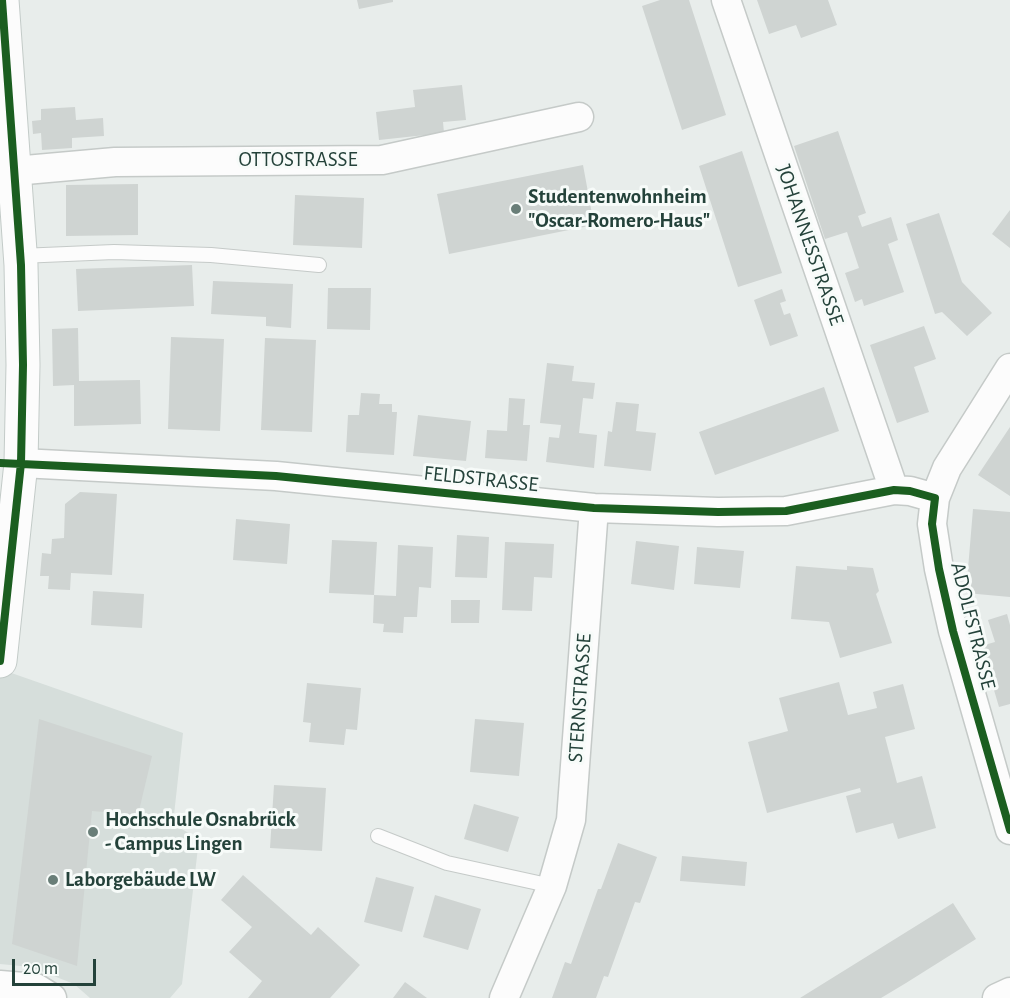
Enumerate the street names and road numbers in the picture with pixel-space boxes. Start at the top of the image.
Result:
street label: OTTOSTRASSE [238,147,358,173]
street label: JOHANNESSTRASSE [771,161,849,329]
street label: FELDSTRASSE [422,460,540,498]
street label: ADOLFSTRASSE [945,560,1001,692]
street label: STERNSTRASSE [563,632,597,764]

